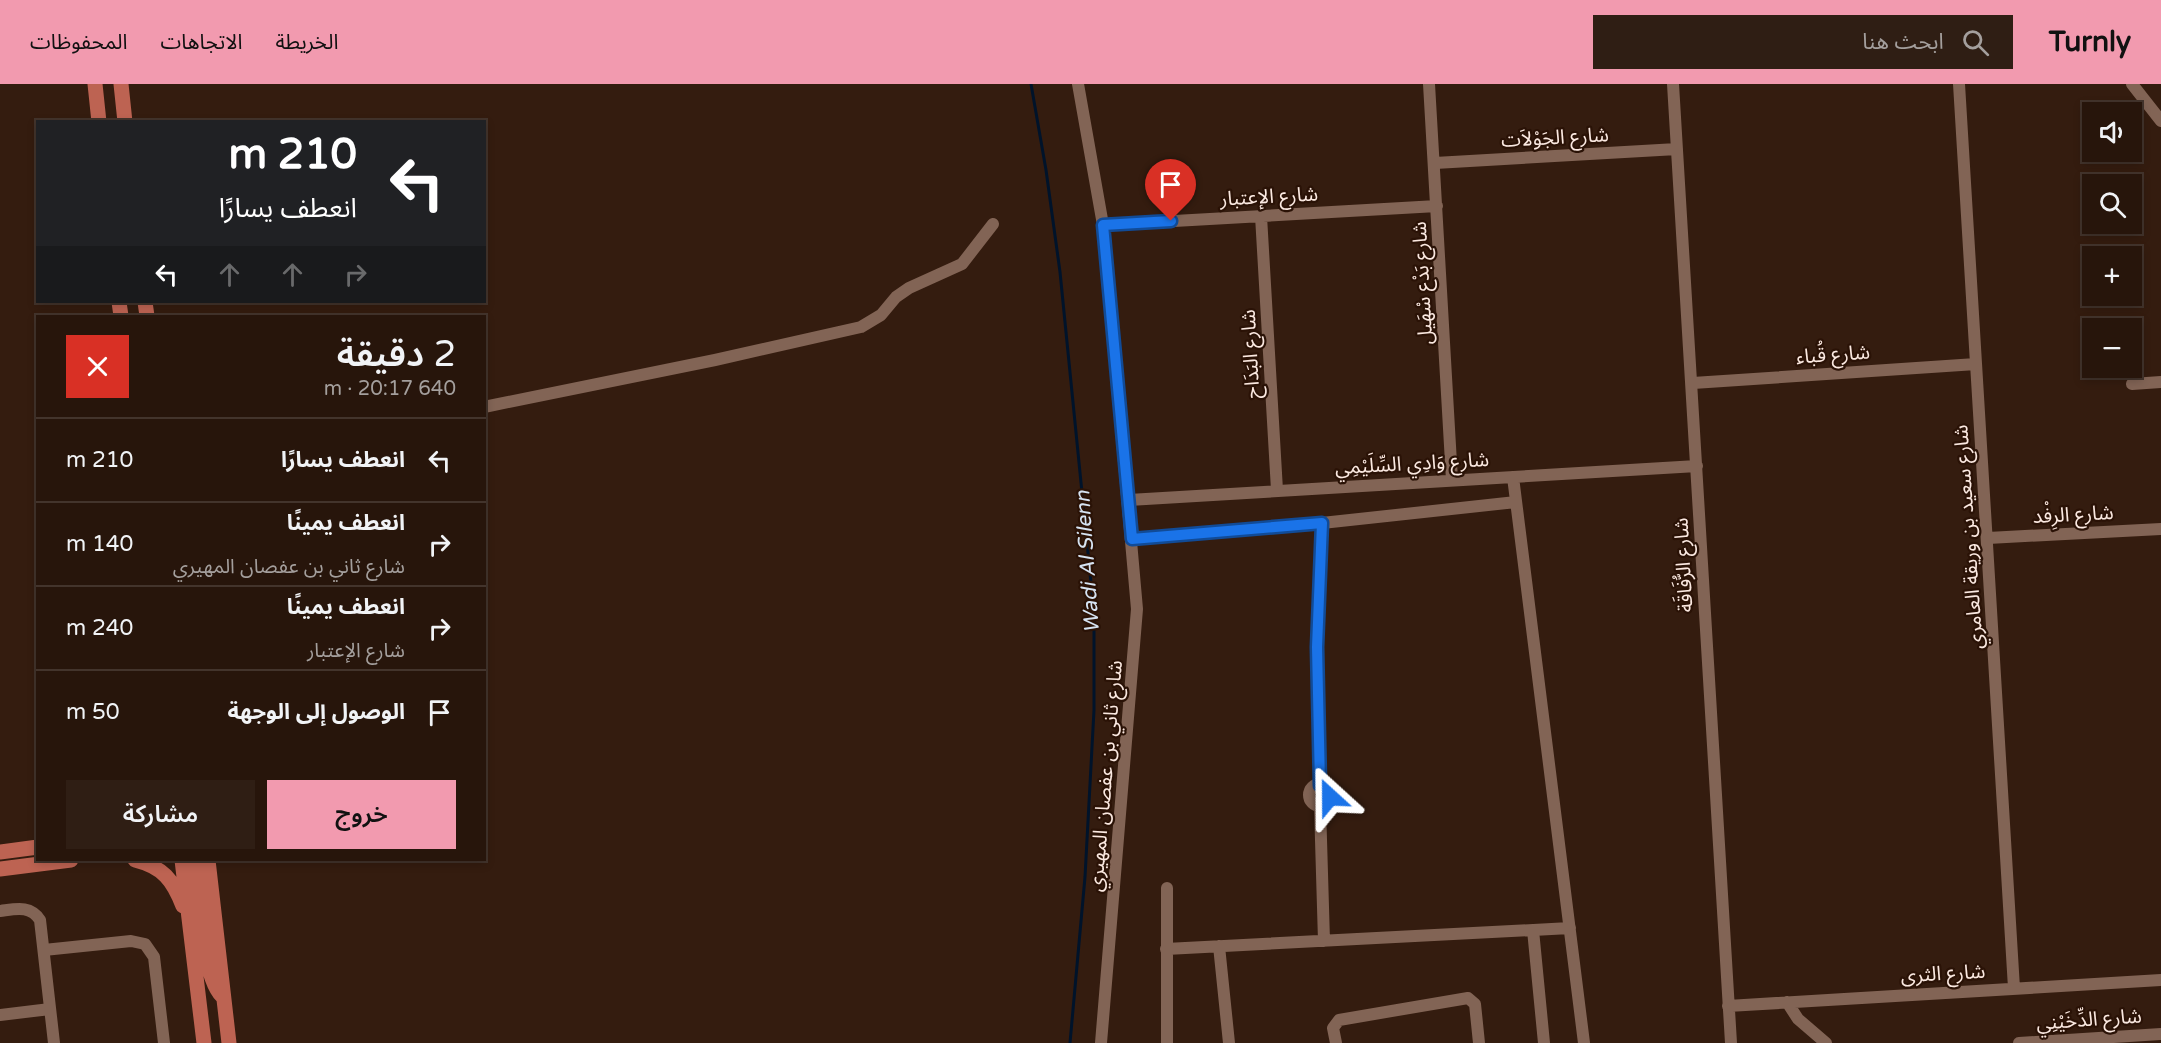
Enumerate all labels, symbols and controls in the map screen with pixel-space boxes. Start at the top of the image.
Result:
search box [1593,15,2013,69]
text: Turnly [2049,25,2131,59]
icon: search [1959,26,1992,59]
text: ابحث هنا [1862,29,1944,55]
text: المحفوظات [30,30,127,55]
text: الاتجاهات [160,30,242,55]
text: الخريطة [275,30,338,55]
map controls [2082,102,2142,378]
button: sound [2082,102,2142,162]
street label: شارع الجَوْلاَت [1501,123,1610,155]
text: 210 m [228,129,357,180]
icon: left [378,144,456,222]
pin [1145,159,1196,221]
icon: arrive [1154,168,1187,201]
button: search [2082,174,2142,234]
street label: شارع الإعتبار [1218,182,1319,214]
text: انعطف يسارًا [219,192,357,225]
street label: شارع بَدْع سْهَيل [1408,221,1440,345]
button: + [2082,246,2142,306]
icon: left [150,258,183,291]
icon: ahead [213,258,246,291]
icon: ahead [276,258,309,291]
icon: right [339,258,372,291]
street label: شارع البَدَاح [1237,309,1267,399]
button: − [2082,318,2142,378]
text: 2 دقيقة [337,333,456,376]
button: close [66,335,129,398]
street label: شارع قُباء [1795,337,1871,372]
text: 640 m · 20:17 [324,377,456,401]
street label: شارع سعيد بن وريقة العامري [1949,424,1991,650]
icon: left [423,444,456,477]
street label: شارع وَادِي السِّلَيْمِي [1334,446,1490,483]
text: 210 m [66,447,133,473]
text: انعطف يسارًا [281,447,405,473]
water label: Wadi Al Silenn [1070,489,1105,634]
street label: شارع الرِفْد [2032,498,2114,531]
text: انعطف يمينًا [287,510,405,536]
street label: شارع الرُّفَاقَة [1668,517,1700,613]
icon: right [423,528,456,561]
text: 140 m [66,531,133,557]
text: شارع ثاني بن عفصان المهيري [173,555,405,579]
text: انعطف يمينًا [287,594,405,620]
icon: right [423,612,456,645]
text: 240 m [66,615,133,641]
text: شارع الإعتبار [307,639,405,663]
street label: شارع ثاني بن عفصان المهيري [1084,659,1131,893]
icon: arrive [423,696,456,729]
text: 50 m [66,699,120,725]
text: الوصول إلى الوجهة [227,699,405,725]
position arrow [1298,765,1362,829]
button: مشاركة [66,780,255,849]
button: خروج [267,780,456,849]
street label: شارع الثرى [1900,960,1986,990]
street label: شارع الدِّخَيْنِي [2035,1001,2143,1038]

